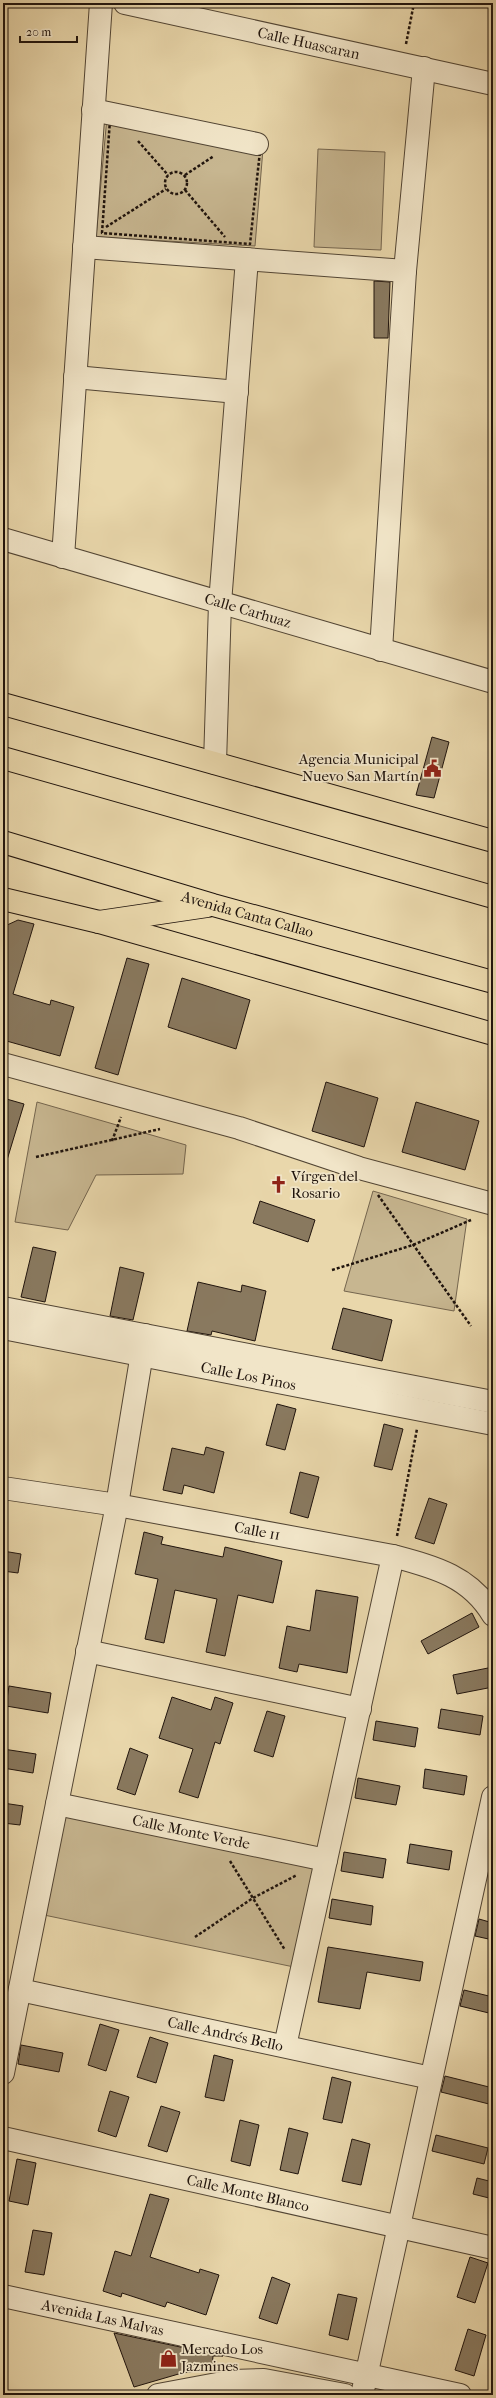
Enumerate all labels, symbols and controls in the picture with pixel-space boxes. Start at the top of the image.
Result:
scale bar [20,18,77,44]
street label: Calle Huascaran [256,23,362,63]
text: 20 m [26,25,51,39]
street label: Calle Carhuaz [202,589,294,632]
place label: Agencia Municipal Nuevo San Martín [298,750,419,785]
public building icon: Agencia Municipal Nuevo San Martín [422,758,442,778]
street label: Avenida Canta Callao [178,887,316,941]
place label: Vírgen del Rosario [290,1167,358,1202]
church icon: Vírgen del Rosario [268,1175,288,1195]
street label: Calle Los Pinos [199,1358,298,1394]
street label: Calle 11 [233,1518,282,1544]
street label: Calle Monte Verde [131,1811,252,1853]
street label: Calle Andrés Bello [166,2013,285,2055]
street label: Calle Monte Blanco [185,2170,311,2216]
street label: Avenida Las Malvas [39,2295,166,2340]
place label: Mercado Los Jazmines [180,2340,264,2375]
shop icon: Mercado Los Jazmines [158,2348,178,2368]

